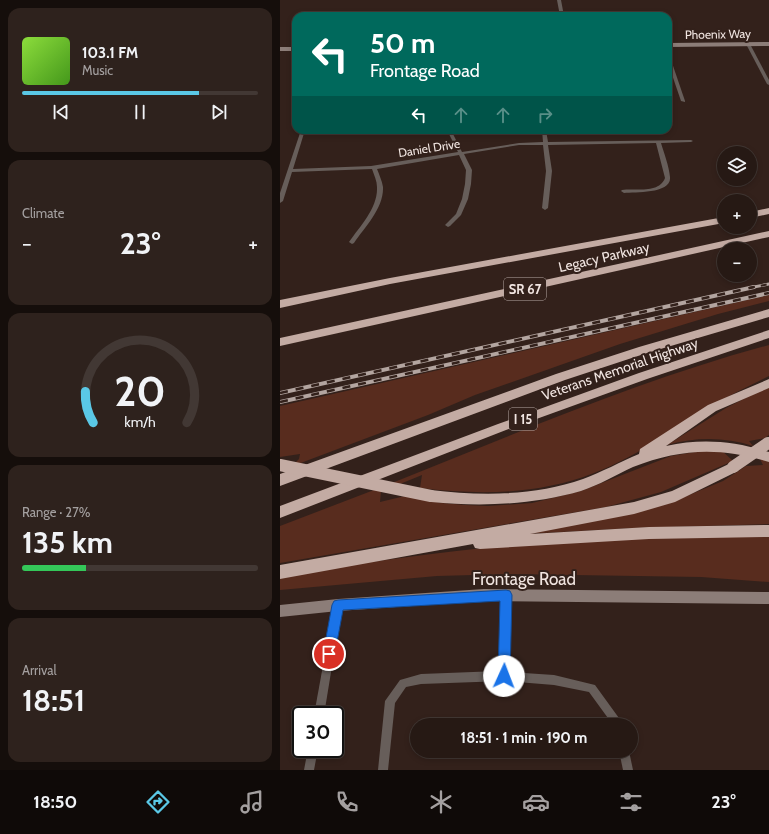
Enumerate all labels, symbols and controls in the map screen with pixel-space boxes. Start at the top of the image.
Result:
text: 50 m [370,26,435,60]
street label: Phoenix Way [685,26,751,42]
icon: left [304,28,356,80]
text: 103.1 FM [82,44,138,62]
text: Frontage Road [370,60,480,82]
text: Music [82,62,113,78]
icon: previous [50,101,72,123]
icon: pause [129,101,151,123]
icon: next [208,101,230,123]
icon: left [408,104,430,126]
icon: ahead [450,104,472,126]
icon: ahead [492,104,514,126]
icon: right [534,104,556,126]
street label: Daniel Drive [397,136,461,160]
map controls [717,146,757,282]
button: layers [717,146,757,186]
button: + [717,194,757,234]
text: Climate [22,205,64,221]
text: 23° [120,225,160,262]
text: − [22,230,32,257]
text: + [248,230,258,257]
street label: Legacy Parkway [557,238,651,276]
button: − [717,242,757,282]
road number: SR 67 [504,278,546,300]
street label: Veterans Memorial Highway [539,334,701,404]
text: 20 [114,366,166,416]
road number: I 15 [509,408,537,430]
text: km/h [124,413,156,431]
text: Range · 27% [22,504,90,520]
text: 135 km [22,524,113,561]
street label: Frontage Road [472,569,576,589]
pin [312,637,346,671]
icon: arrive [318,643,340,665]
position arrow [483,655,525,697]
text: Arrival [22,662,57,678]
text: 18:51 [22,682,85,719]
speed limit sign: 30 [292,706,344,758]
text: 18:51 · 1 min · 190 m [461,729,587,747]
icon: directions [144,788,172,816]
icon: music [238,788,266,816]
icon: phone [333,788,361,816]
icon: climate [427,788,455,816]
icon: car [522,788,550,816]
icon: filters [617,788,645,816]
text: 18:50 [33,791,77,813]
text: 23° [711,791,736,813]

